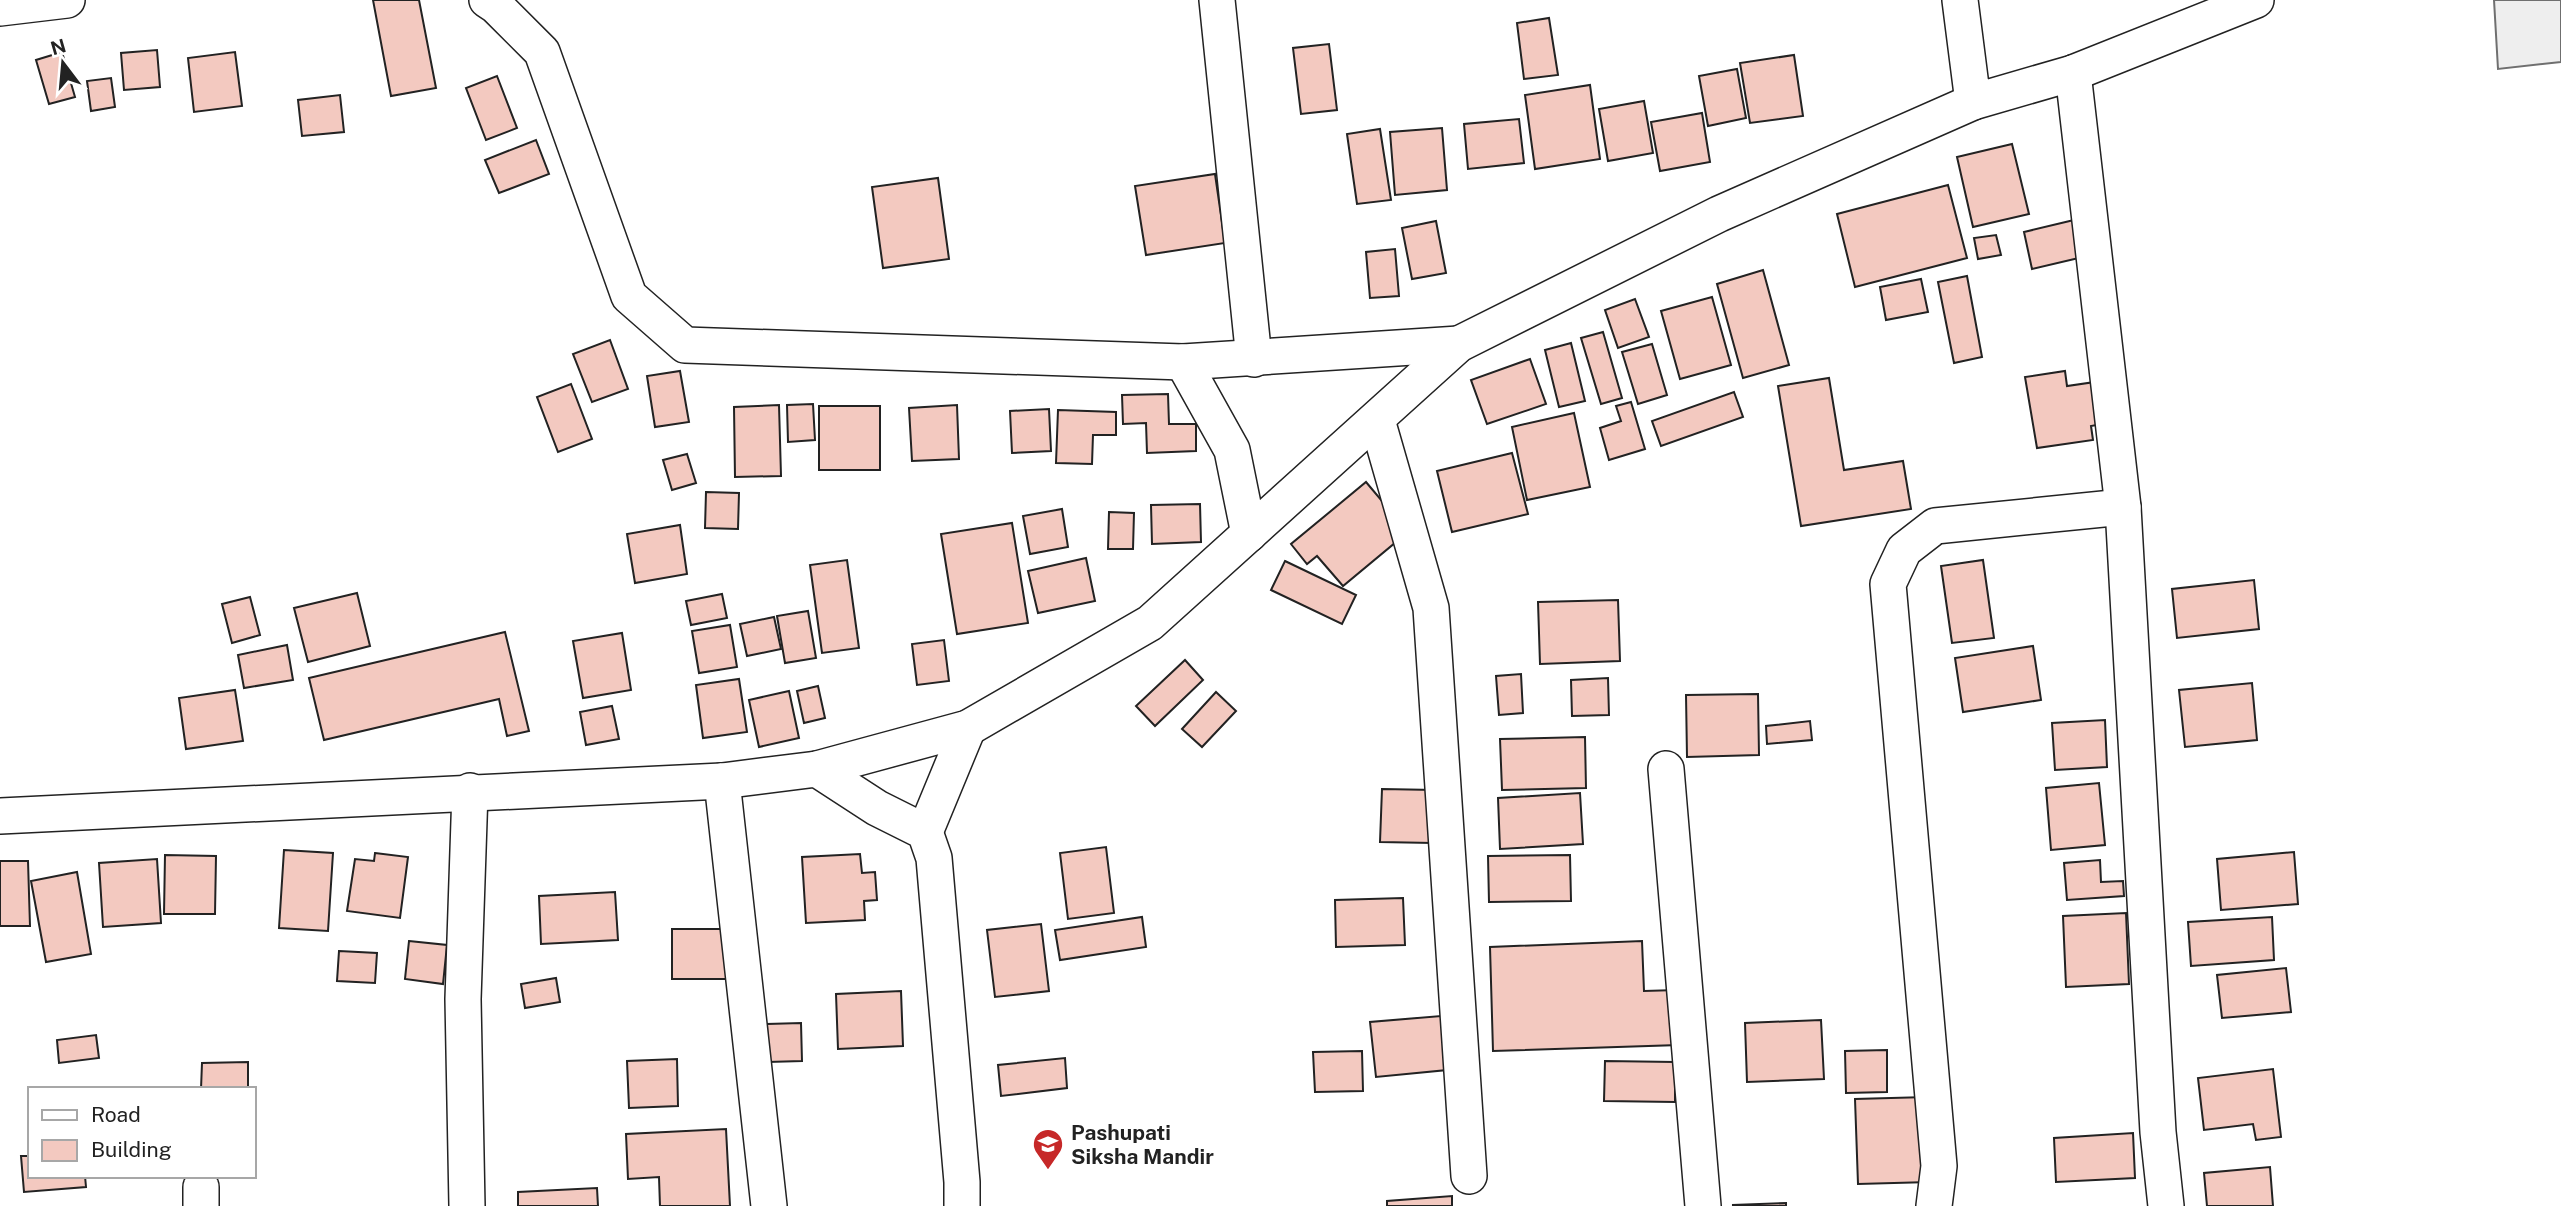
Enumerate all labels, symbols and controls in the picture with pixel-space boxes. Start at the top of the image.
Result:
north arrow [28,28,98,98]
text: N [48,34,68,59]
legend [28,1087,256,1178]
text: Road [91,1102,141,1127]
place label: Pashupati Siksha Mandir [1071,1120,1214,1169]
school or university icon: Pashupati Siksha Mandir [1031,1127,1065,1171]
text: Building [91,1137,172,1162]

